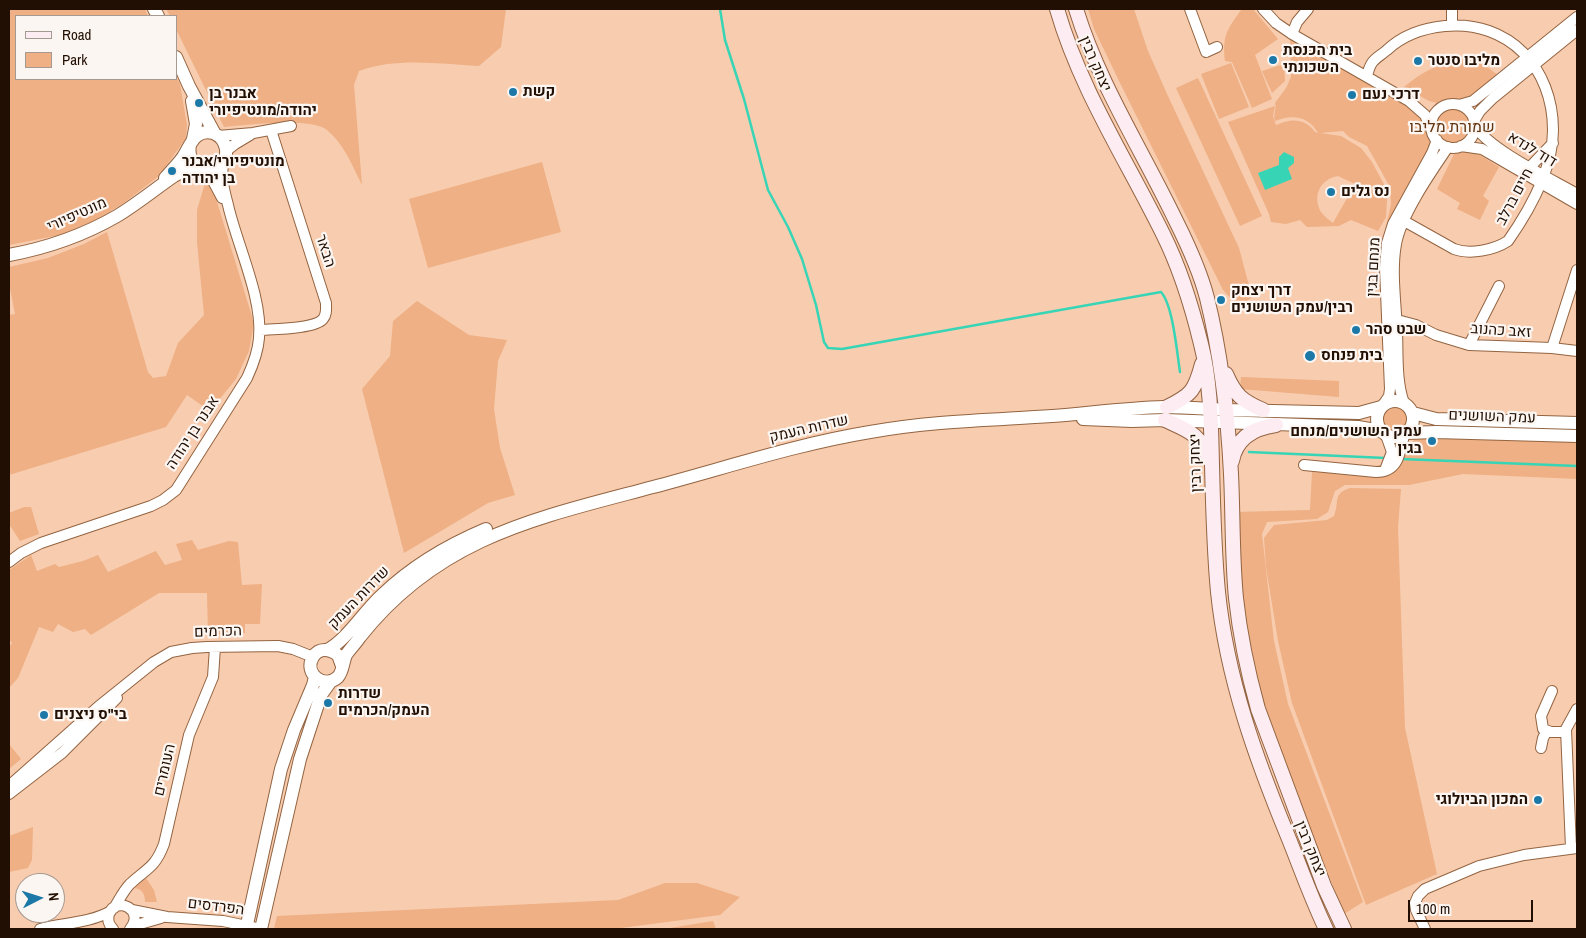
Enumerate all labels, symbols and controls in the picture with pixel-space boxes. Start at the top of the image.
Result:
legend [15,15,178,80]
text: Road [62,24,91,45]
street label: יצחק רבין [1075,33,1115,95]
place label: בית הכנסת השכונתי [1283,42,1352,77]
text: Park [62,49,87,70]
place label: מליבו סנטר [1428,52,1500,70]
marker: בית הכנסת השכונתי [1267,54,1279,66]
marker: מליבו סנטר [1412,55,1424,67]
place label: קשת [523,83,555,101]
place label: אבנר בן יהודה/מונטיפיורי [209,85,317,120]
marker: קשת [507,86,519,98]
place label: דרכי נעם [1362,86,1420,104]
marker: דרכי נעם [1346,89,1358,101]
marker: אבנר בן יהודה/מונטיפיורי [193,97,205,109]
district label: שמורת מליבו [1409,118,1495,138]
street label: דוד לנדא [1504,128,1560,172]
place label: מונטיפיורי/אבנר בן יהודה [182,153,285,188]
marker: מונטיפיורי/אבנר בן יהודה [166,165,178,177]
street label: חיים ברלב [1493,165,1537,229]
place label: נס גלים [1341,183,1390,201]
marker: נס גלים [1325,186,1337,198]
street label: מונטיפיורי [44,194,110,236]
street label: הבאר [311,232,339,270]
street label: מנחם בגין [1363,237,1385,297]
place label: דרך יצחק רבין/עמק השושנים [1231,282,1353,317]
marker: דרך יצחק רבין/עמק השושנים [1215,294,1227,306]
street label: זאב כהנוב [1470,320,1532,342]
place label: שבט סהר [1366,321,1426,339]
marker: שבט סהר [1350,324,1362,336]
place label: בית פנחס [1321,347,1382,365]
marker: בית פנחס [1303,349,1317,363]
street label: אבנר בן יהודה [163,393,223,473]
street label: עמק השושנים [1448,406,1536,428]
street label: שדרות העמק [768,411,850,447]
place label: עמק השושנים/מנחם בגין [1290,423,1422,458]
street label: יצחק רבין [1186,433,1206,493]
marker: עמק השושנים/מנחם בגין [1426,435,1438,447]
street label: שדרות העמק [325,563,393,633]
street label: הכרמים [194,622,242,642]
place label: שדרות העמק/הכרמים [338,685,430,720]
marker: שדרות העמק/הכרמים [322,697,334,709]
place label: בי"ס ניצנים [54,706,127,724]
marker: בי"ס ניצנים [38,709,50,721]
street label: העומרים [150,742,180,798]
place label: המכון הביולוגי [1436,791,1528,809]
marker: המכון הביולוגי [1532,794,1544,806]
street label: יצחק רבין [1291,818,1329,880]
north arrow [15,873,65,923]
scale bar [1411,890,1536,922]
text: N [45,892,63,902]
street label: הפרדסים [187,895,245,919]
text: 100 m [1416,898,1450,919]

